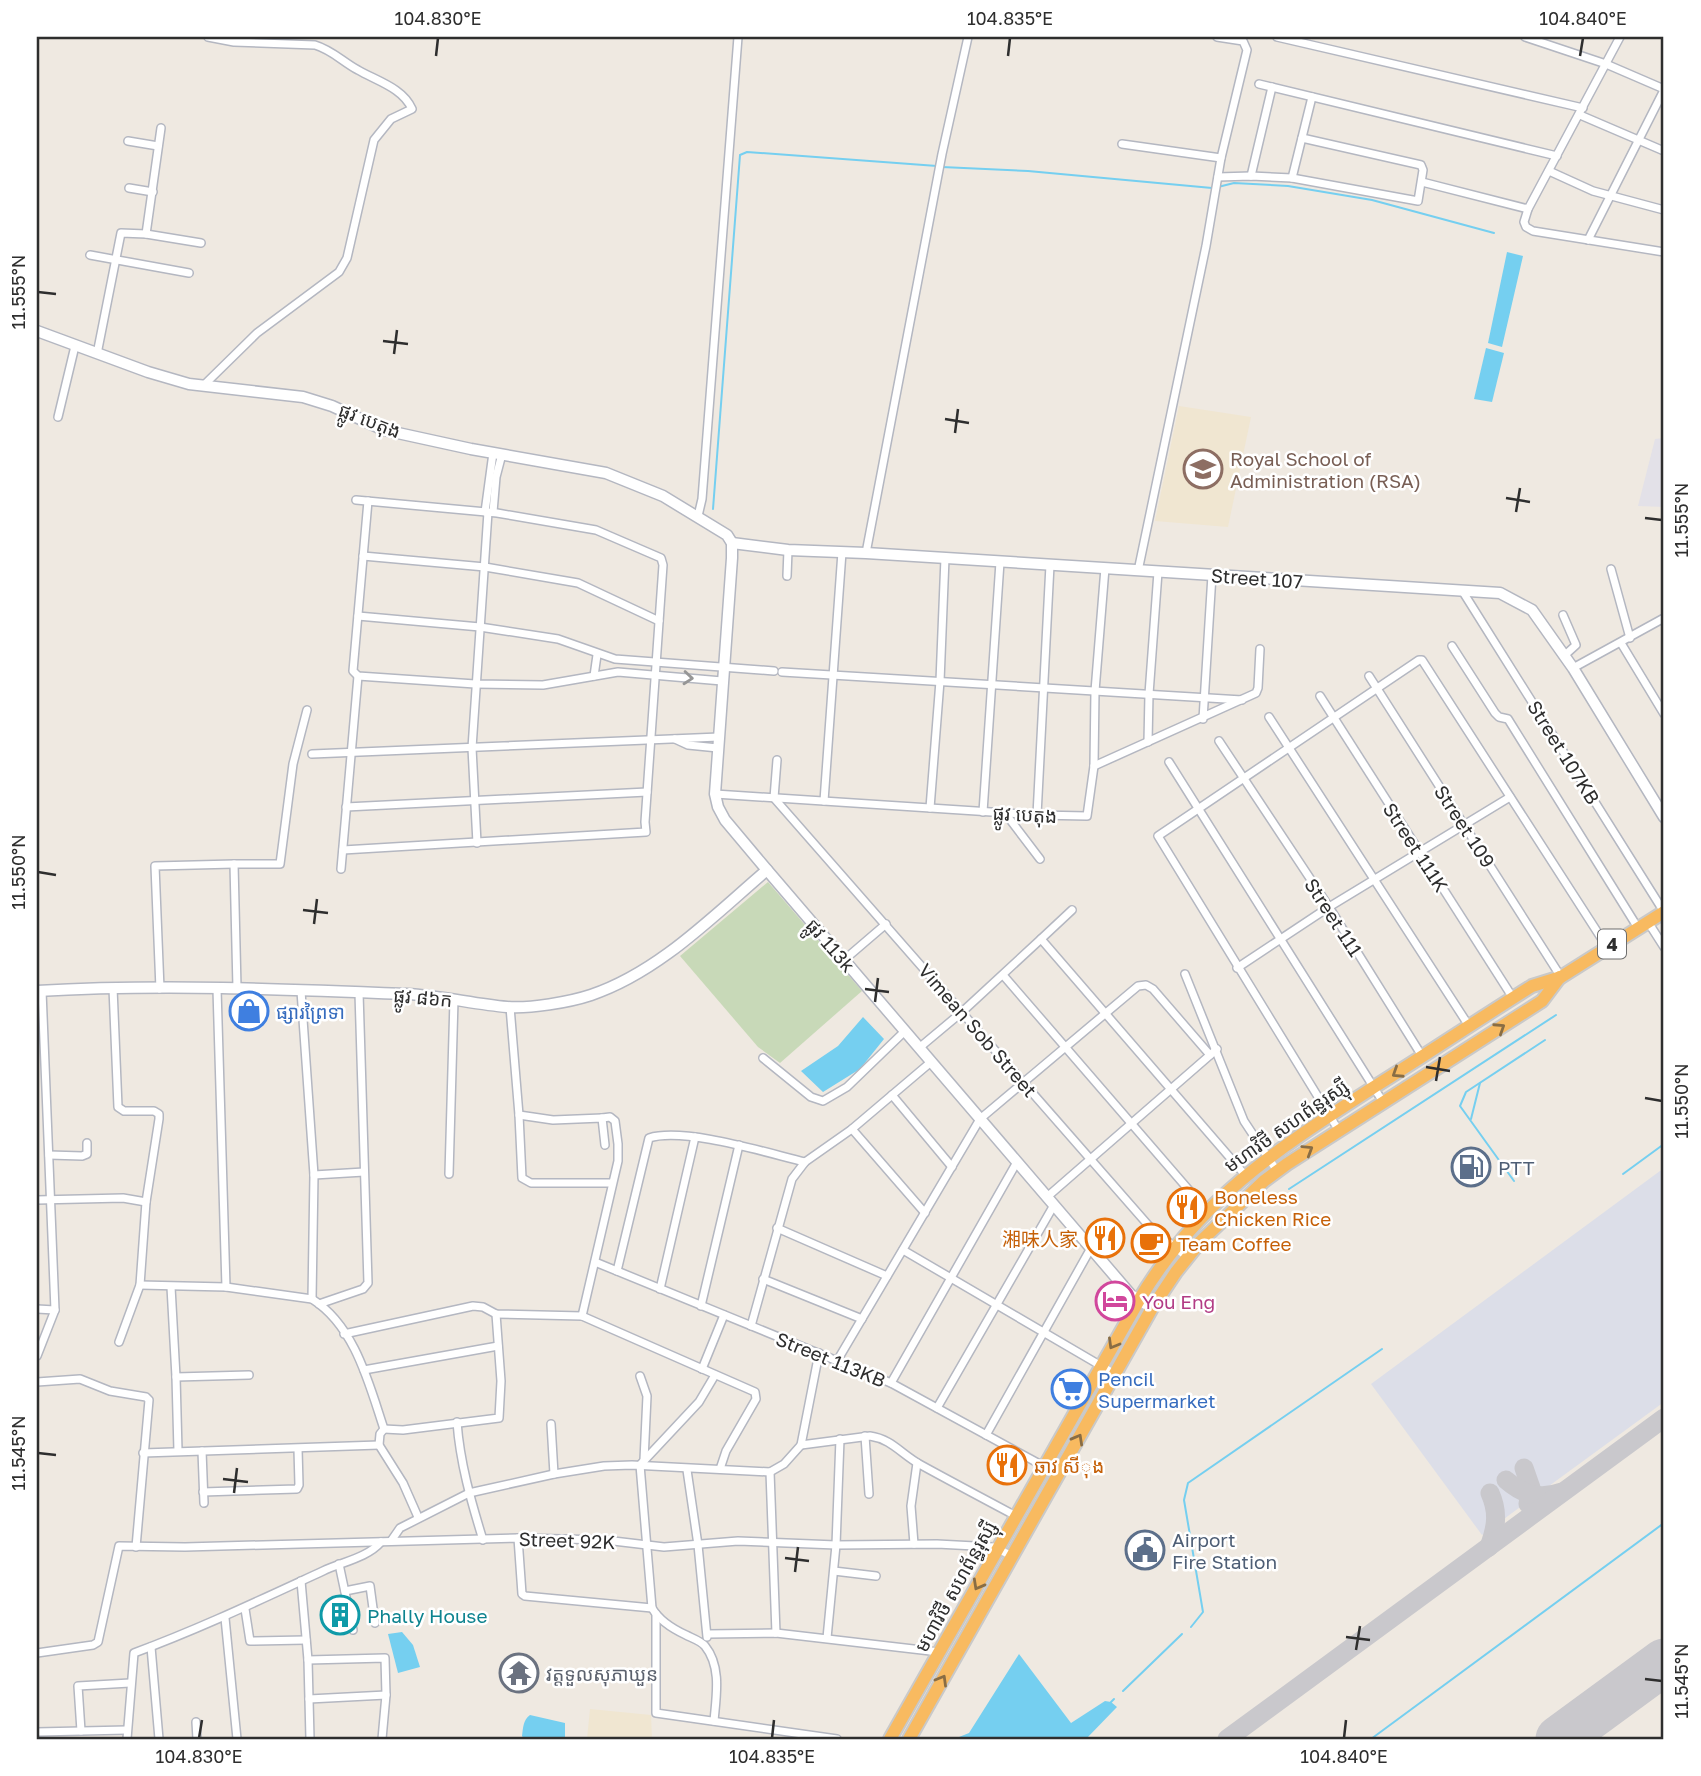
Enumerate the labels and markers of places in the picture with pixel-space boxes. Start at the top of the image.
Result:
place label: Royal School of Administration (RSA) [1230,447,1421,492]
school or university icon: Royal School of Administration (RSA) [1182,448,1224,490]
shop icon: ផ្សារព្រៃទា [228,990,270,1032]
place label: ផ្សារព្រៃទា [276,1000,345,1024]
fuel station icon: PTT [1450,1146,1492,1188]
place label: PTT [1498,1156,1535,1179]
place label: Boneless Chicken Rice [1214,1185,1331,1230]
restaurant icon: Boneless Chicken Rice [1166,1186,1208,1228]
restaurant icon: 湘味人家 [1084,1217,1126,1259]
cafe icon: Team Coffee [1130,1222,1172,1264]
place label: 湘味人家 [1002,1227,1078,1250]
place label: Team Coffee [1178,1232,1291,1255]
hotel icon: You Eng [1094,1280,1136,1322]
place label: You Eng [1142,1290,1215,1313]
place label: Pencil Supermarket [1098,1367,1216,1412]
supermarket icon: Pencil Supermarket [1050,1368,1092,1410]
restaurant icon: ឆាវ សីុង [986,1444,1028,1486]
place label: ឆាវ សីុង [1034,1454,1104,1479]
place label: Airport Fire Station [1172,1528,1277,1573]
public building icon: Airport Fire Station [1124,1529,1166,1571]
building icon: Phally House [319,1594,361,1636]
place label: Phally House [367,1604,487,1627]
temple icon: វត្តទួលសុភាឃួន [498,1652,540,1694]
place label: វត្តទួលសុភាឃួន [546,1662,658,1687]

